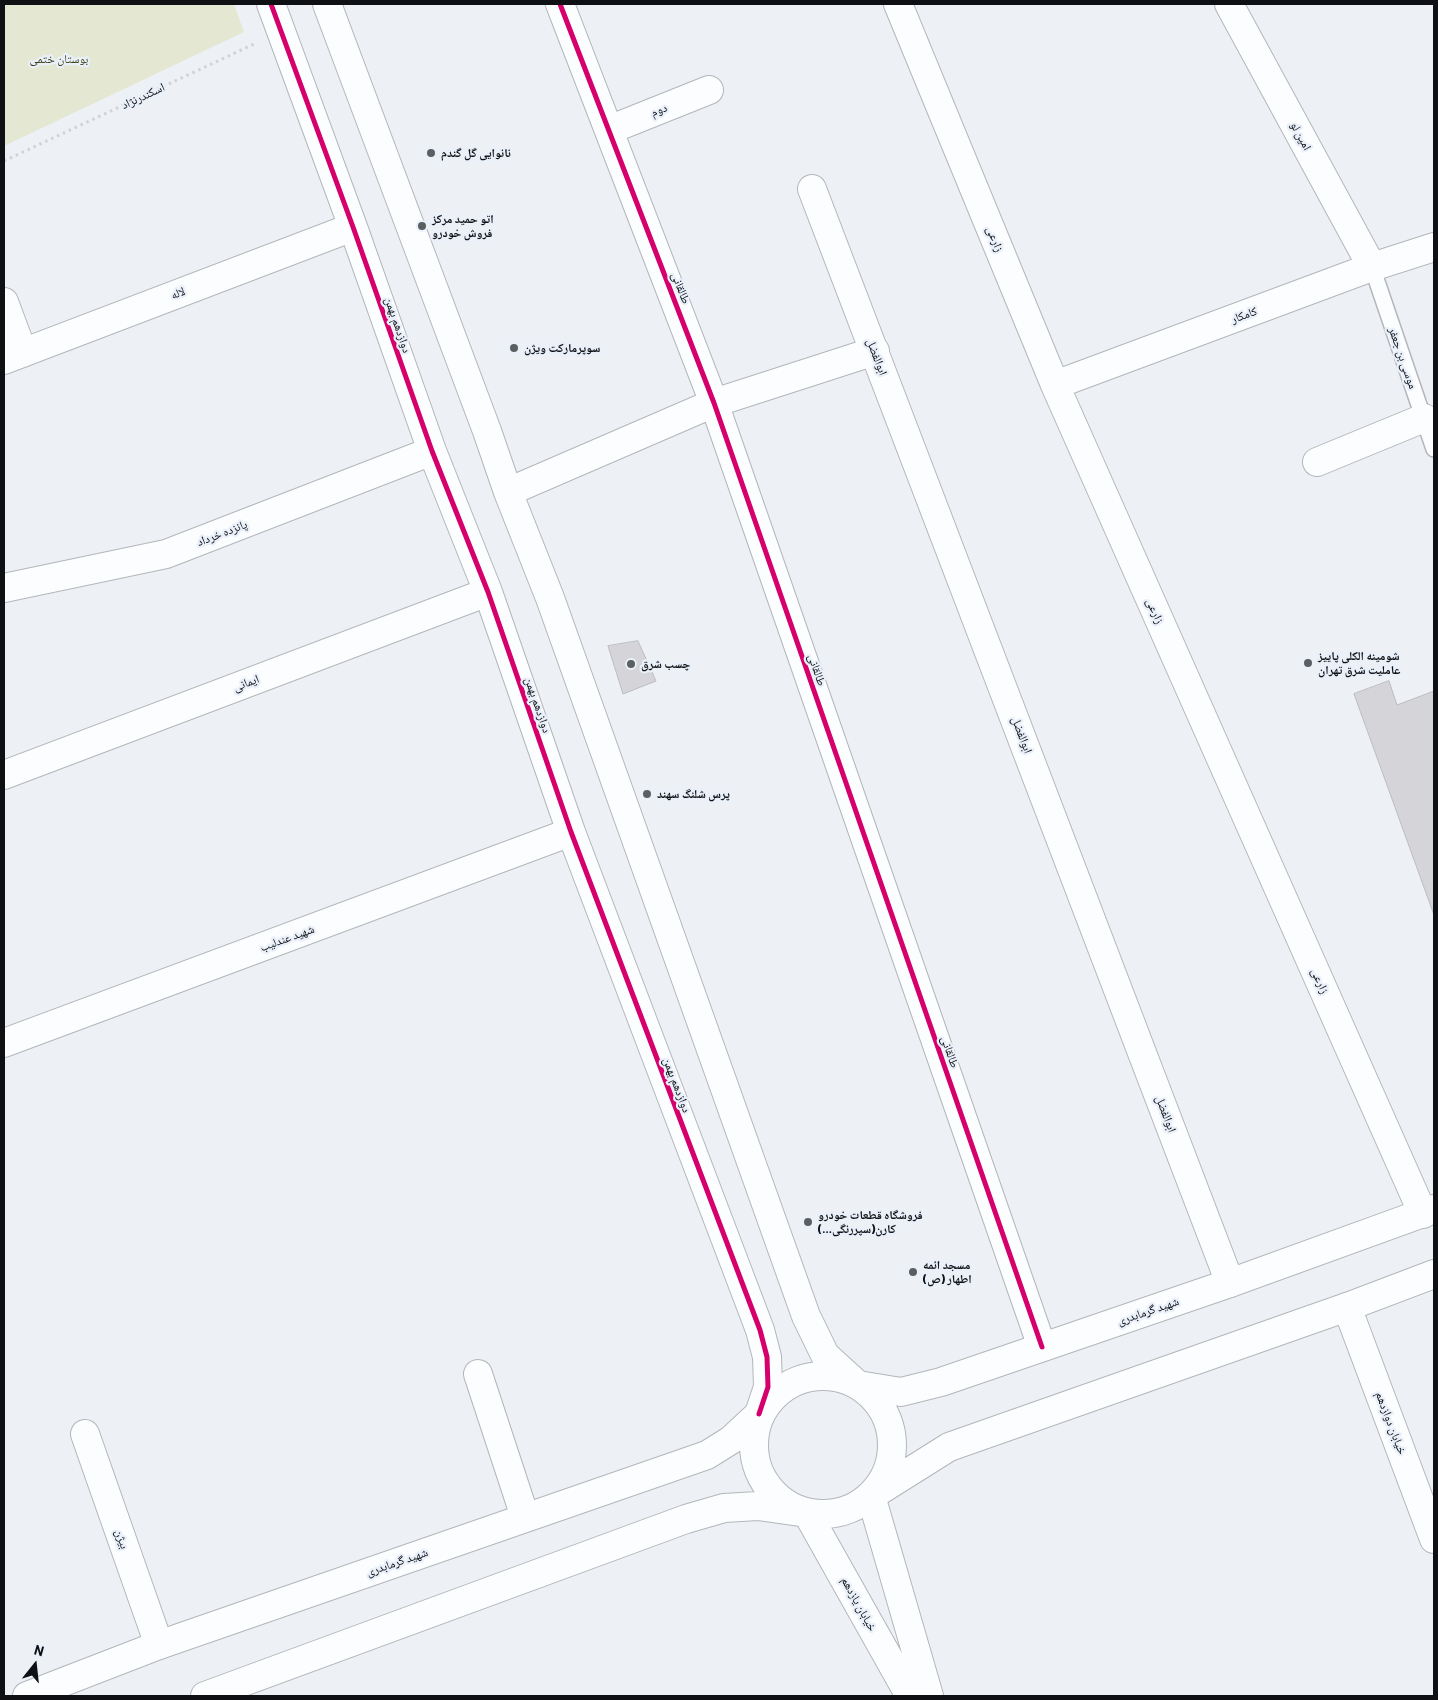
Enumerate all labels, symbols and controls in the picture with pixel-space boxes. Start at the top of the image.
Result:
park label: بوستان ختمی [30,52,88,66]
street label: اسکندرنژاد [119,80,167,112]
street label: دوم [649,100,669,120]
street label: امین لو [1288,119,1314,153]
place label: نانوایی گل گندم [441,146,511,160]
marker: نانوایی گل گندم [425,147,437,159]
place label: اتو حمید مرکز فروش خودرو [432,212,494,240]
marker: اتو حمید مرکز فروش خودرو [416,220,428,232]
street label: زارعی [983,224,1007,254]
street label: طالقانی [668,270,694,306]
street label: لاله [169,284,187,302]
street label: دوازدهم بهمن [382,295,414,355]
street label: کامکار [1229,304,1259,326]
street label: موسی بن جعفر [1386,325,1420,391]
street label: ابوالفضل [863,337,891,377]
place label: سوپرمارکت ویژن [524,341,600,355]
marker: سوپرمارکت ویژن [508,342,520,354]
street label: پانزده خرداد [195,517,249,549]
street label: زارعی [1143,596,1167,626]
place label: شومینه الکلی پاییز عاملیت شرق تهران [1318,649,1400,677]
street label: طالقانی [805,652,829,688]
place label: چسب شرق [641,657,690,671]
marker: شومینه الکلی پاییز عاملیت شرق تهران [1302,657,1314,669]
marker: چسب شرق [625,658,637,670]
street label: ایمانی [231,672,261,694]
street label: دوازدهم بهمن [522,675,554,735]
street label: ابوالفضل [1008,715,1036,755]
place label: پرس شلنگ سهند [657,787,730,801]
marker: پرس شلنگ سهند [641,788,653,800]
street label: شهید عندلیب [258,922,316,954]
street label: زارعی [1308,966,1332,996]
street label: طالقانی [938,1034,962,1070]
street label: دوازدهم بهمن [660,1055,694,1115]
street label: ابوالفضل [1152,1094,1180,1134]
place label: فروشگاه قطعات خودرو کارن(سپررنگی...) [818,1208,923,1236]
marker: فروشگاه قطعات خودرو کارن(سپررنگی...) [802,1216,814,1228]
place label: مسجد ائمه اطهار (ص) [923,1258,972,1286]
marker: مسجد ائمه اطهار (ص) [907,1266,919,1278]
street label: شهید گرمابدری [1115,1294,1181,1328]
street label: خیابان دوازدهم [1372,1390,1410,1456]
street label: بیژن [112,1527,132,1551]
street label: شهید گرمابدری [364,1545,430,1579]
street label: خیابان یازدهم [838,1574,880,1634]
north arrow [10,1640,60,1690]
text: N [32,1641,46,1660]

